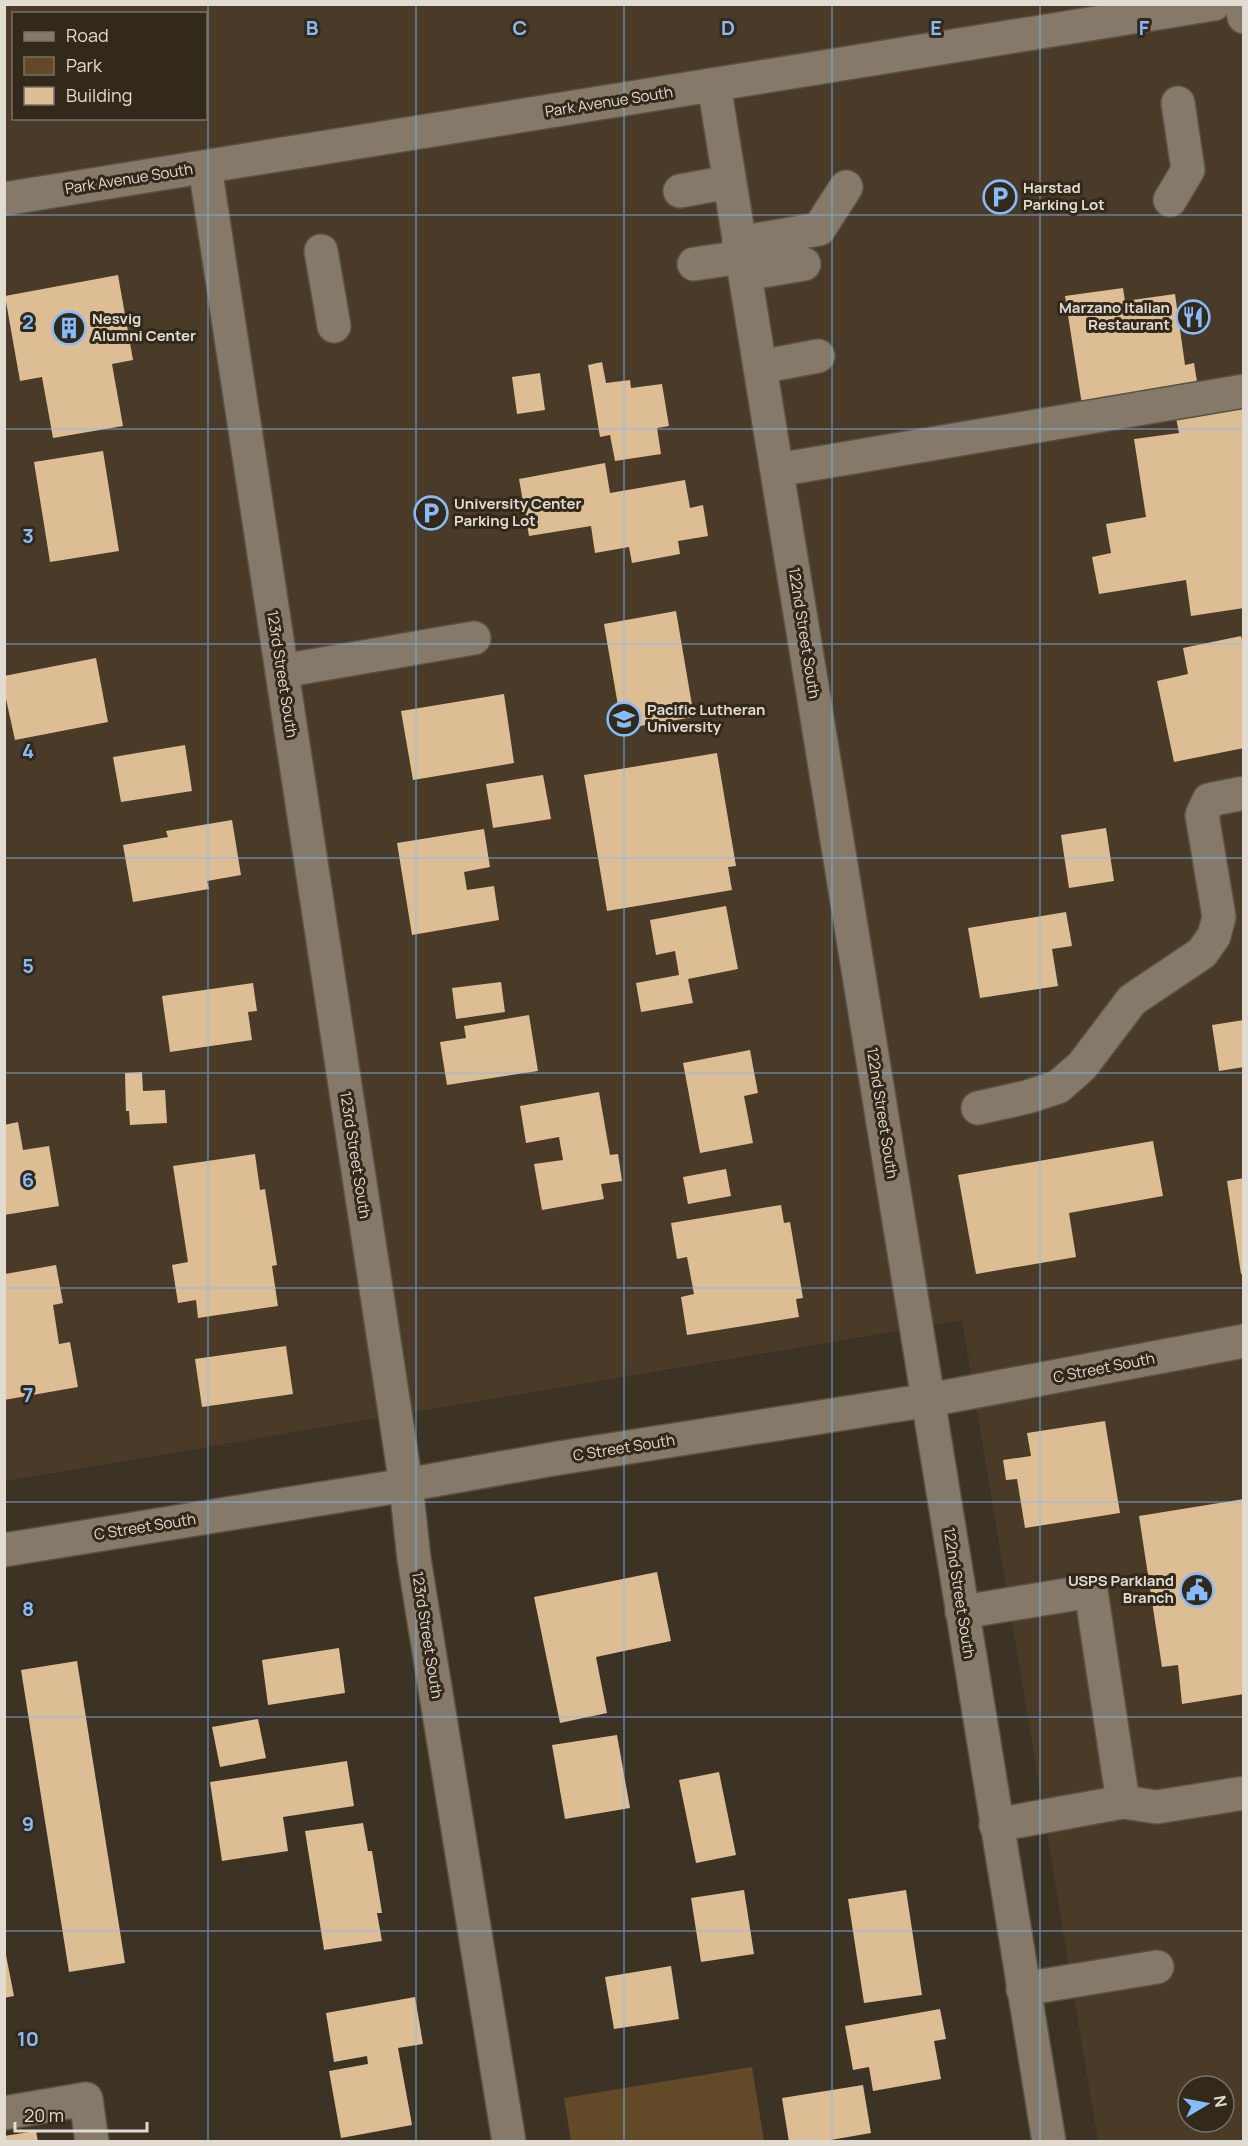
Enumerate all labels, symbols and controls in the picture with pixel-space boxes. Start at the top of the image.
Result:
legend [12,12,207,120]
text: B [306,14,319,41]
text: C [513,14,527,41]
text: D [721,14,735,41]
text: E [930,14,942,41]
text: F [1139,14,1150,41]
text: Road [66,23,109,47]
text: Park [66,53,103,77]
street label: Park Avenue South [543,81,674,122]
text: Building [66,83,132,107]
street label: Park Avenue South [63,158,194,199]
place label: Harstad Parking Lot [1023,177,1105,215]
parking icon: Harstad Parking Lot [982,179,1018,215]
place label: Marzano Italian Restaurant [1059,297,1170,335]
restaurant icon: Marzano Italian Restaurant [1175,299,1211,335]
text: 2 [22,308,34,335]
place label: Nesvig Alumni Center [92,308,196,346]
building icon: Nesvig Alumni Center [51,310,87,346]
place label: University Center Parking Lot [454,493,581,531]
parking icon: University Center Parking Lot [413,495,449,531]
text: 3 [22,522,34,549]
street label: 122nd Street South [784,566,825,700]
street label: 123rd Street South [262,609,303,739]
place label: Pacific Lutheran University [647,699,765,737]
school or university icon: Pacific Lutheran University [606,701,642,737]
text: 4 [22,737,34,764]
text: 5 [22,952,34,979]
street label: 122nd Street South [862,1046,903,1180]
street label: 123rd Street South [335,1090,376,1220]
text: 6 [22,1166,34,1193]
street label: C Street South [1051,1347,1156,1388]
text: 7 [23,1381,33,1408]
street label: C Street South [572,1429,676,1466]
street label: C Street South [93,1508,197,1545]
street label: 122nd Street South [939,1526,980,1660]
street label: 123rd Street South [407,1570,448,1700]
place label: USPS Parkland Branch [1068,1570,1174,1608]
public building icon: USPS Parkland Branch [1179,1572,1215,1608]
text: 8 [22,1595,34,1622]
text: 9 [22,1810,34,1837]
text: 10 [17,2025,39,2052]
north arrow [1176,2074,1236,2134]
text: N [1209,2094,1233,2109]
scale bar [15,2095,147,2133]
text: 20 m [24,2103,64,2127]

